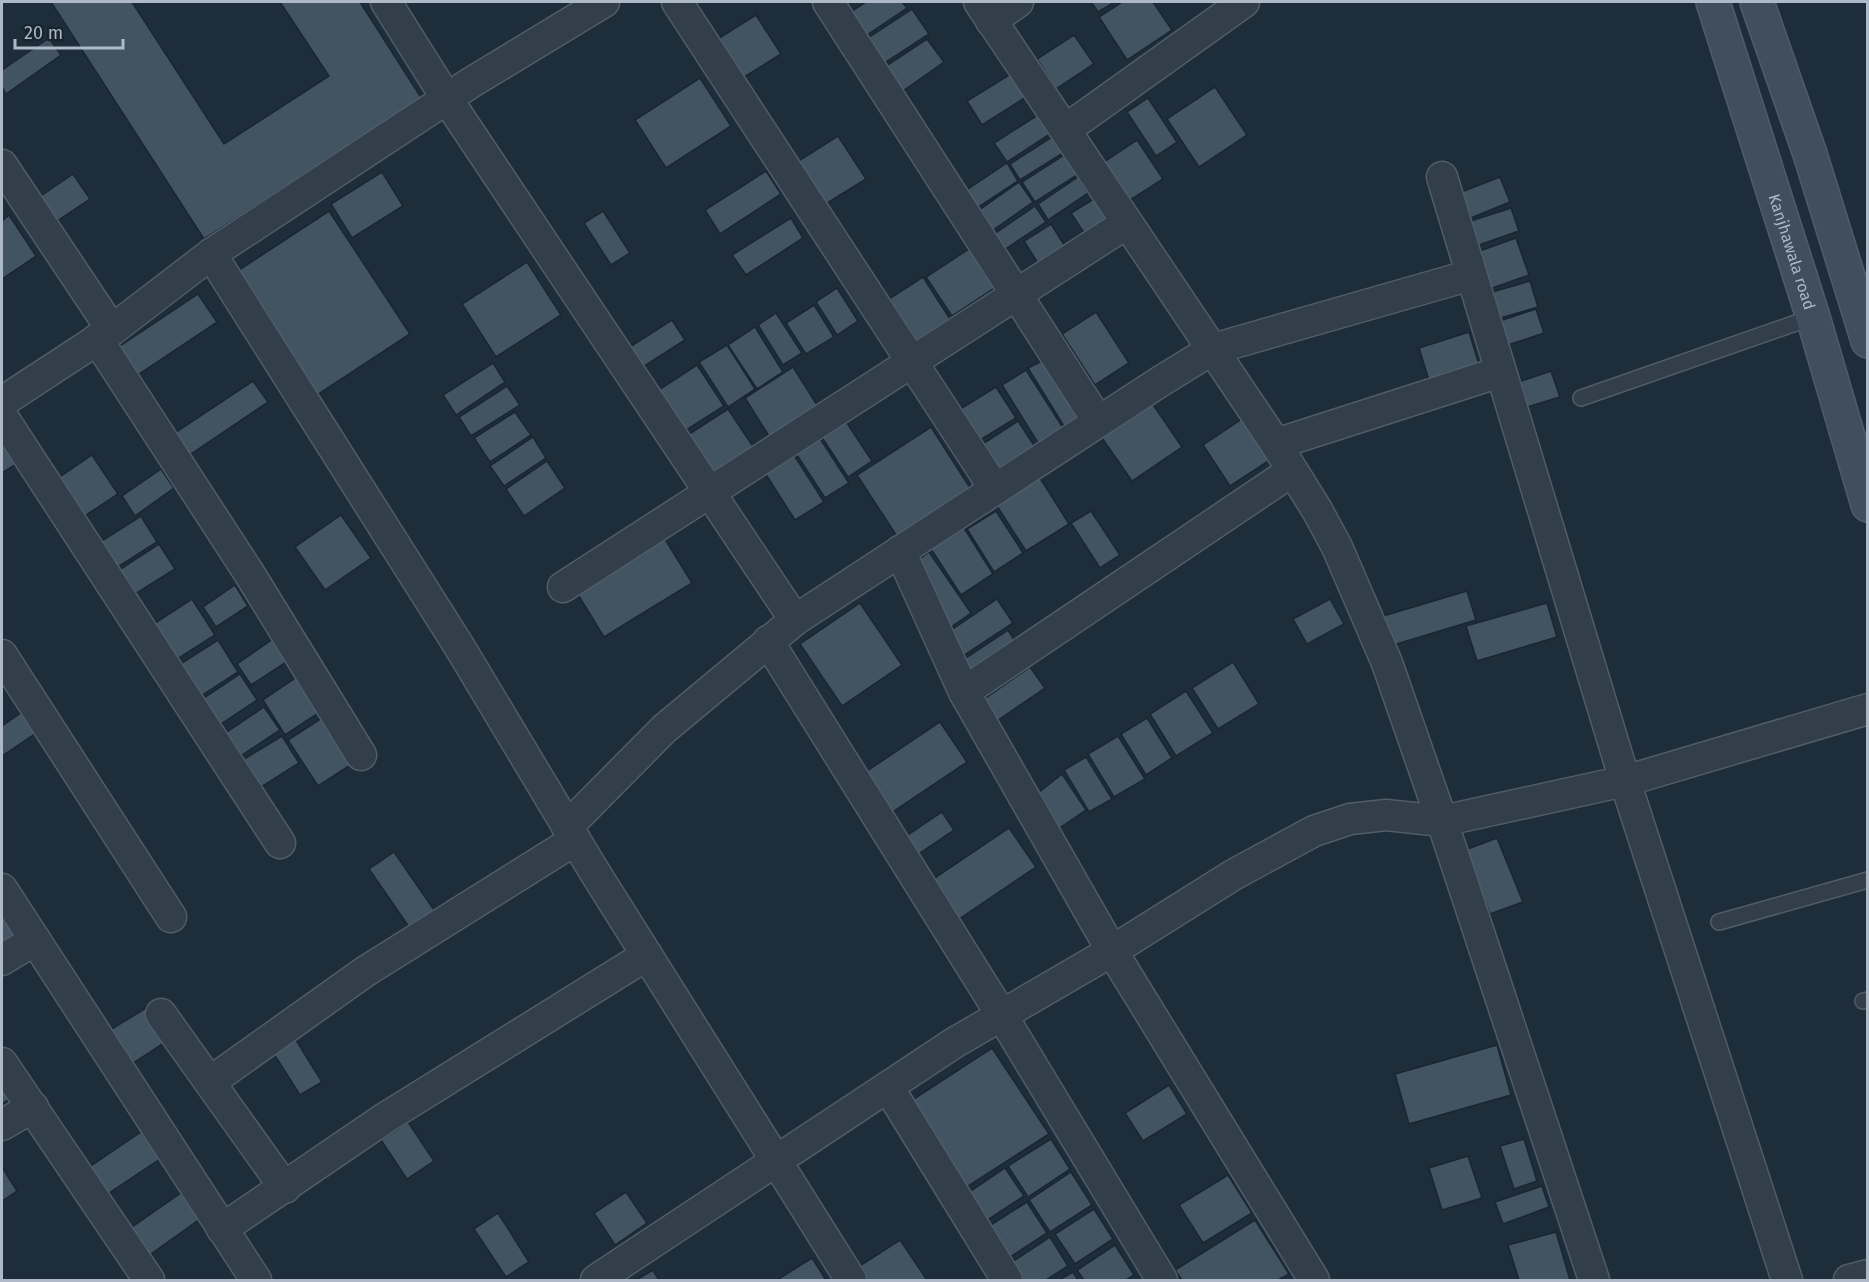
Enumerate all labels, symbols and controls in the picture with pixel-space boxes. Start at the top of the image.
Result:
scale bar [15,12,123,50]
text: 20 m [24,22,63,44]
street label: Kanjhawala road [1765,191,1820,312]

